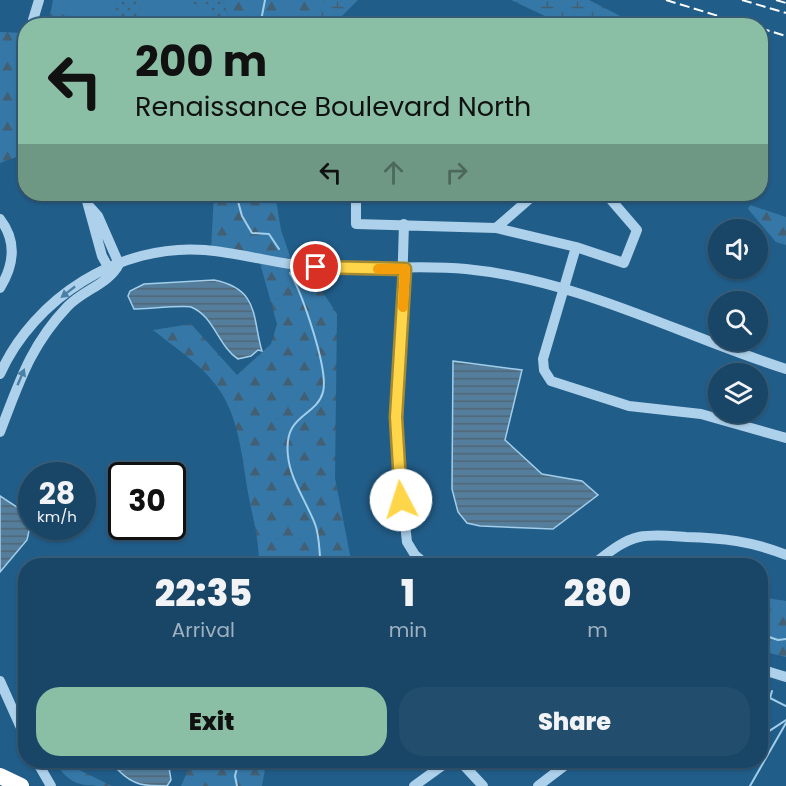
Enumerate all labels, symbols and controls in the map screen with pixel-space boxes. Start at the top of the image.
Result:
text: 200 m [135,32,267,91]
icon: left [36,42,114,120]
text: Renaissance Boulevard North [135,88,531,125]
icon: left [314,156,347,189]
icon: ahead [377,156,410,189]
icon: right [440,156,473,189]
map controls [708,219,768,423]
button: sound [708,219,768,279]
pin [290,241,341,292]
icon: arrive [299,250,332,283]
one-way arrow [61,285,76,297]
button: search [708,291,768,351]
button: layers [708,363,768,423]
one-way arrow [17,368,26,386]
speed limit sign: 30 [108,462,186,540]
position arrow [369,468,433,532]
text: 28 [39,472,75,515]
text: km/h [37,506,77,527]
text: 22:35 [155,568,252,619]
text: 1 [401,568,415,619]
text: 280 [564,568,631,619]
text: Arrival [172,616,235,644]
text: min [389,616,427,644]
text: m [587,616,608,644]
button: Exit [36,687,387,756]
button: Share [399,687,750,756]

